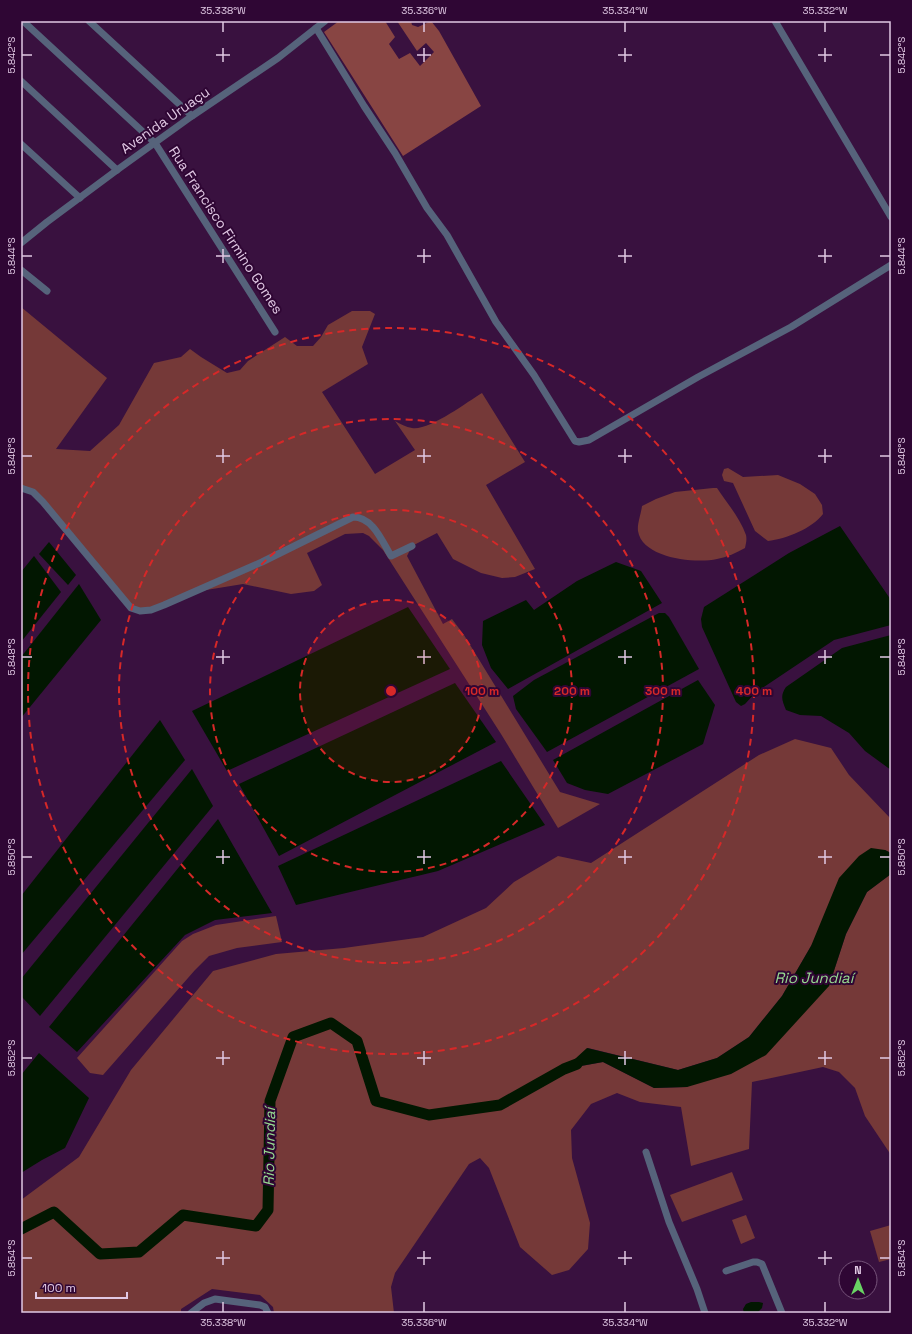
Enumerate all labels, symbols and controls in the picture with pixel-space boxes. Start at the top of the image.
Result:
text: 35.338°W [200,4,246,17]
text: 35.336°W [401,4,447,17]
text: 35.334°W [602,4,648,17]
text: 35.332°W [802,4,848,17]
text: 5.842°S [5,37,18,73]
text: 5.842°S [895,37,908,73]
street label: Avenida Uruaçu [117,83,213,157]
street label: Rua Francisco Firmino Gomes [165,143,287,317]
text: 5.844°S [5,237,18,275]
text: 5.844°S [895,237,908,275]
text: 5.846°S [5,437,18,475]
text: 5.846°S [895,437,908,475]
text: 5.848°S [5,638,18,676]
text: 5.848°S [895,638,908,676]
text: 100 m [465,683,499,699]
text: 200 m [554,683,590,699]
text: 300 m [645,683,681,699]
text: 400 m [736,683,772,699]
centre of rings [384,684,398,698]
text: 5.850°S [5,838,18,876]
text: 5.850°S [895,838,908,876]
water label: Rio Jundiaí [775,968,857,987]
text: 5.852°S [5,1040,18,1076]
text: 5.852°S [895,1040,908,1076]
water label: Rio Jundiaí [259,1104,279,1187]
text: 5.854°S [5,1240,18,1276]
text: 5.854°S [895,1240,908,1276]
north arrow [838,1260,878,1300]
text: N [854,1263,862,1277]
scale bar [36,1274,127,1300]
text: 100 m [42,1280,76,1296]
text: 35.338°W [200,1316,246,1329]
text: 35.336°W [401,1316,447,1329]
text: 35.334°W [602,1316,648,1329]
text: 35.332°W [802,1316,848,1329]

